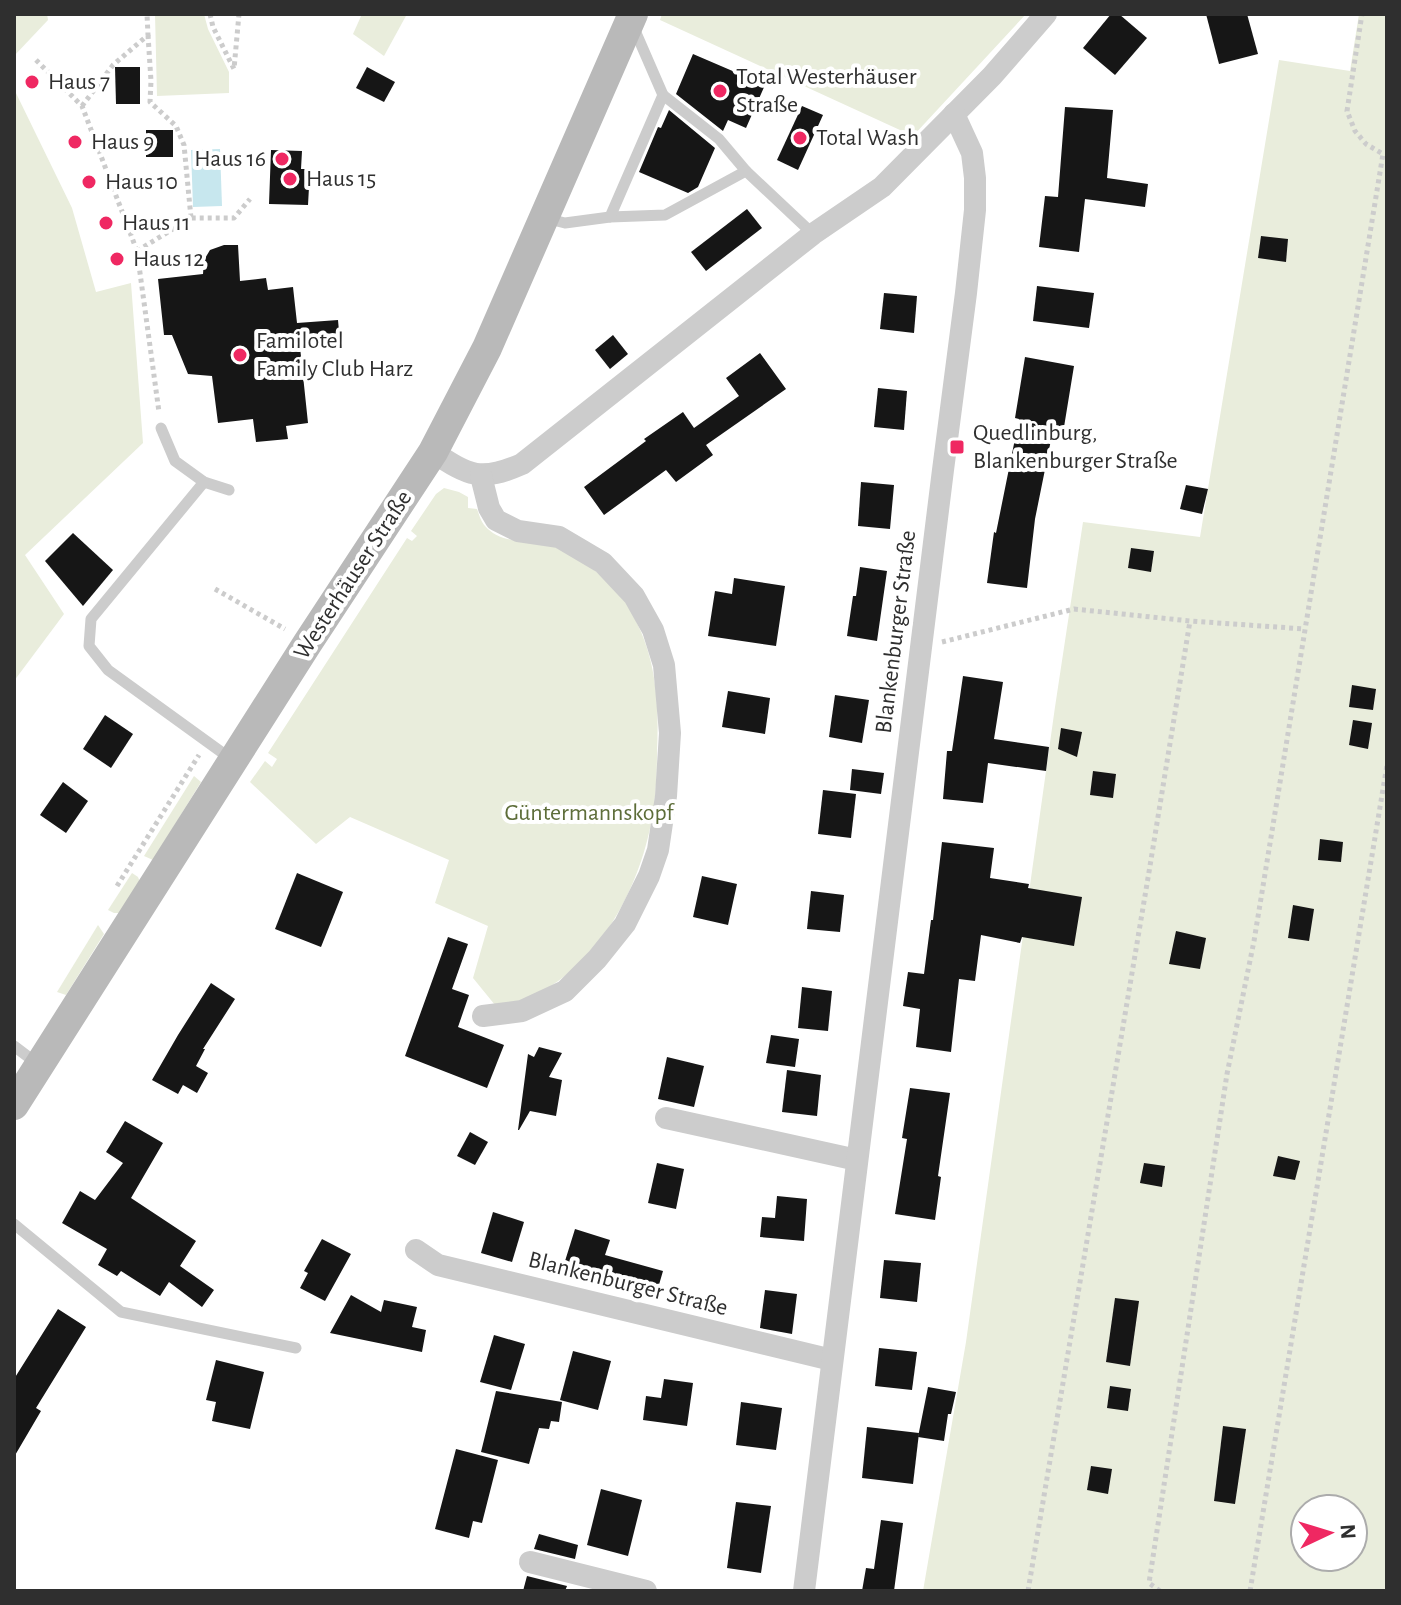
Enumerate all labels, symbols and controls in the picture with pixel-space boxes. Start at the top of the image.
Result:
place label: Total Westerhäuser Straße [736,65,917,117]
place label: Haus 7 [48,70,110,94]
marker: Haus 7 [23,73,41,91]
marker: Total Westerhäuser Straße [711,82,729,100]
place label: Total Wash [816,126,919,150]
marker: Total Wash [791,129,809,147]
place label: Haus 9 [91,130,154,154]
marker: Haus 9 [66,133,84,151]
place label: Haus 16 [194,147,266,171]
marker: Haus 16 [273,150,291,168]
place label: Haus 15 [306,167,376,191]
place label: Haus 10 [105,170,178,194]
marker: Haus 15 [281,170,299,188]
marker: Haus 10 [80,173,98,191]
place label: Haus 11 [122,211,191,235]
marker: Haus 11 [97,214,115,232]
place label: Haus 12 [133,247,204,271]
marker: Haus 12 [108,250,126,268]
place label: Familotel Family Club Harz [256,329,413,381]
marker: Familotel Family Club Harz [231,346,249,364]
place label: Quedlinburg, Blankenburger Straße [973,421,1178,473]
marker: Quedlinburg, Blankenburger Straße [948,438,966,456]
street label: Westerhäuser Straße [290,486,416,664]
street label: Blankenburger Straße [872,529,920,735]
park label: Güntermannskopf [504,801,675,825]
street label: Blankenburger Straße [526,1248,730,1320]
north arrow [1289,1493,1369,1573]
text: N [1336,1523,1359,1540]

